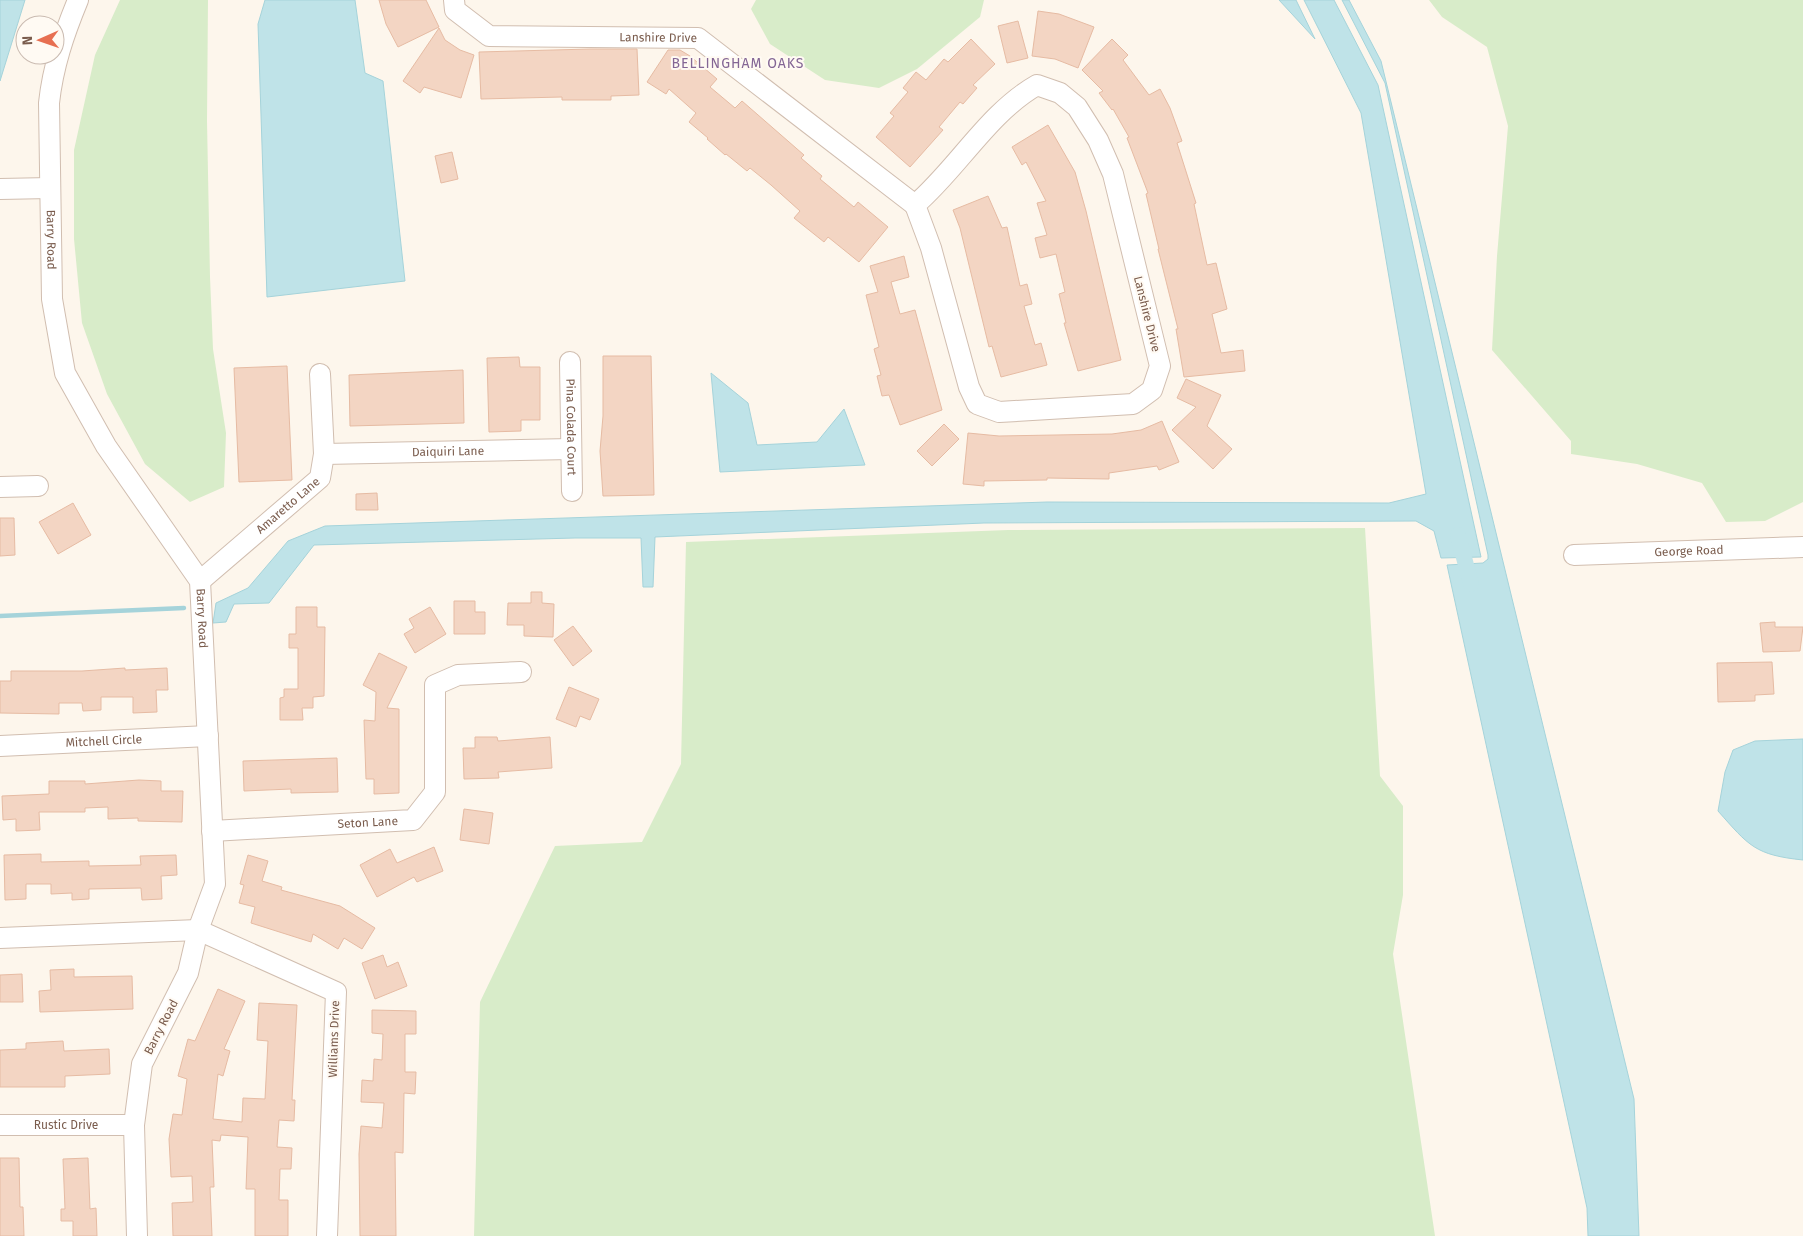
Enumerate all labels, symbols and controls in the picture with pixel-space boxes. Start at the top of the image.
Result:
north arrow [15,15,65,65]
street label: Lanshire Drive [619,30,697,45]
text: N [19,35,36,45]
district label: BELLINGHAM OAKS [672,55,804,72]
street label: Barry Road [44,210,59,270]
street label: Lanshire Drive [1131,275,1163,353]
street label: Pina Colada Court [563,378,579,476]
street label: Daiquiri Lane [412,444,484,459]
street label: Amaretto Lane [253,474,323,537]
street label: George Road [1654,543,1724,559]
street label: Barry Road [193,588,210,648]
street label: Mitchell Circle [65,732,143,750]
street label: Seton Lane [337,814,398,831]
street label: Barry Road [141,997,181,1057]
street label: Williams Drive [326,1000,342,1078]
street label: Rustic Drive [34,1118,98,1132]

